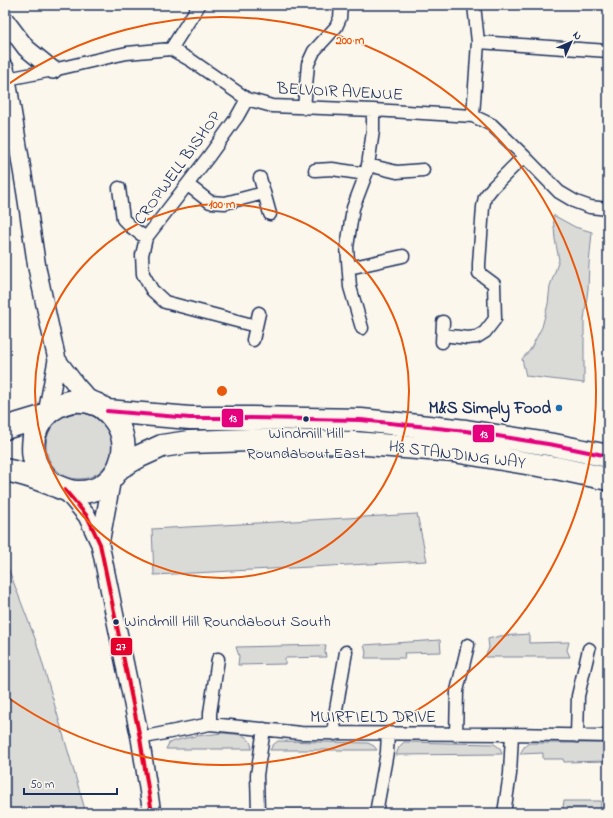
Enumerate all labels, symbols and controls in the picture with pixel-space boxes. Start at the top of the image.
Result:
north arrow [551,22,591,62]
text: N [569,27,586,44]
text: 200 m [335,32,365,50]
street label: BELVOIR AVENUE [275,76,404,108]
street label: CROPWELL BISHOP [128,106,228,230]
text: 100 m [209,196,236,214]
centre of rings [215,384,229,398]
place label: M&S Simply Food [429,396,551,423]
marker: M&S Simply Food [554,403,564,413]
line badge: 13 [221,408,244,428]
text: 13 [229,411,237,427]
marker: Windmill Hill Roundabout East [301,414,311,424]
place label: Windmill Hill Roundabout East [247,422,366,466]
line badge: 13 [472,424,495,443]
text: 13 [480,427,488,443]
street label: H8 STANDING WAY [387,434,527,476]
place label: Windmill Hill Roundabout South [124,610,331,634]
marker: Windmill Hill Roundabout South [111,617,121,627]
line badge: 27 [110,637,133,656]
text: 27 [115,639,126,655]
street label: MUIRFIELD DRIVE [310,705,436,730]
scale bar [24,770,117,796]
text: 50 m [30,776,54,794]

